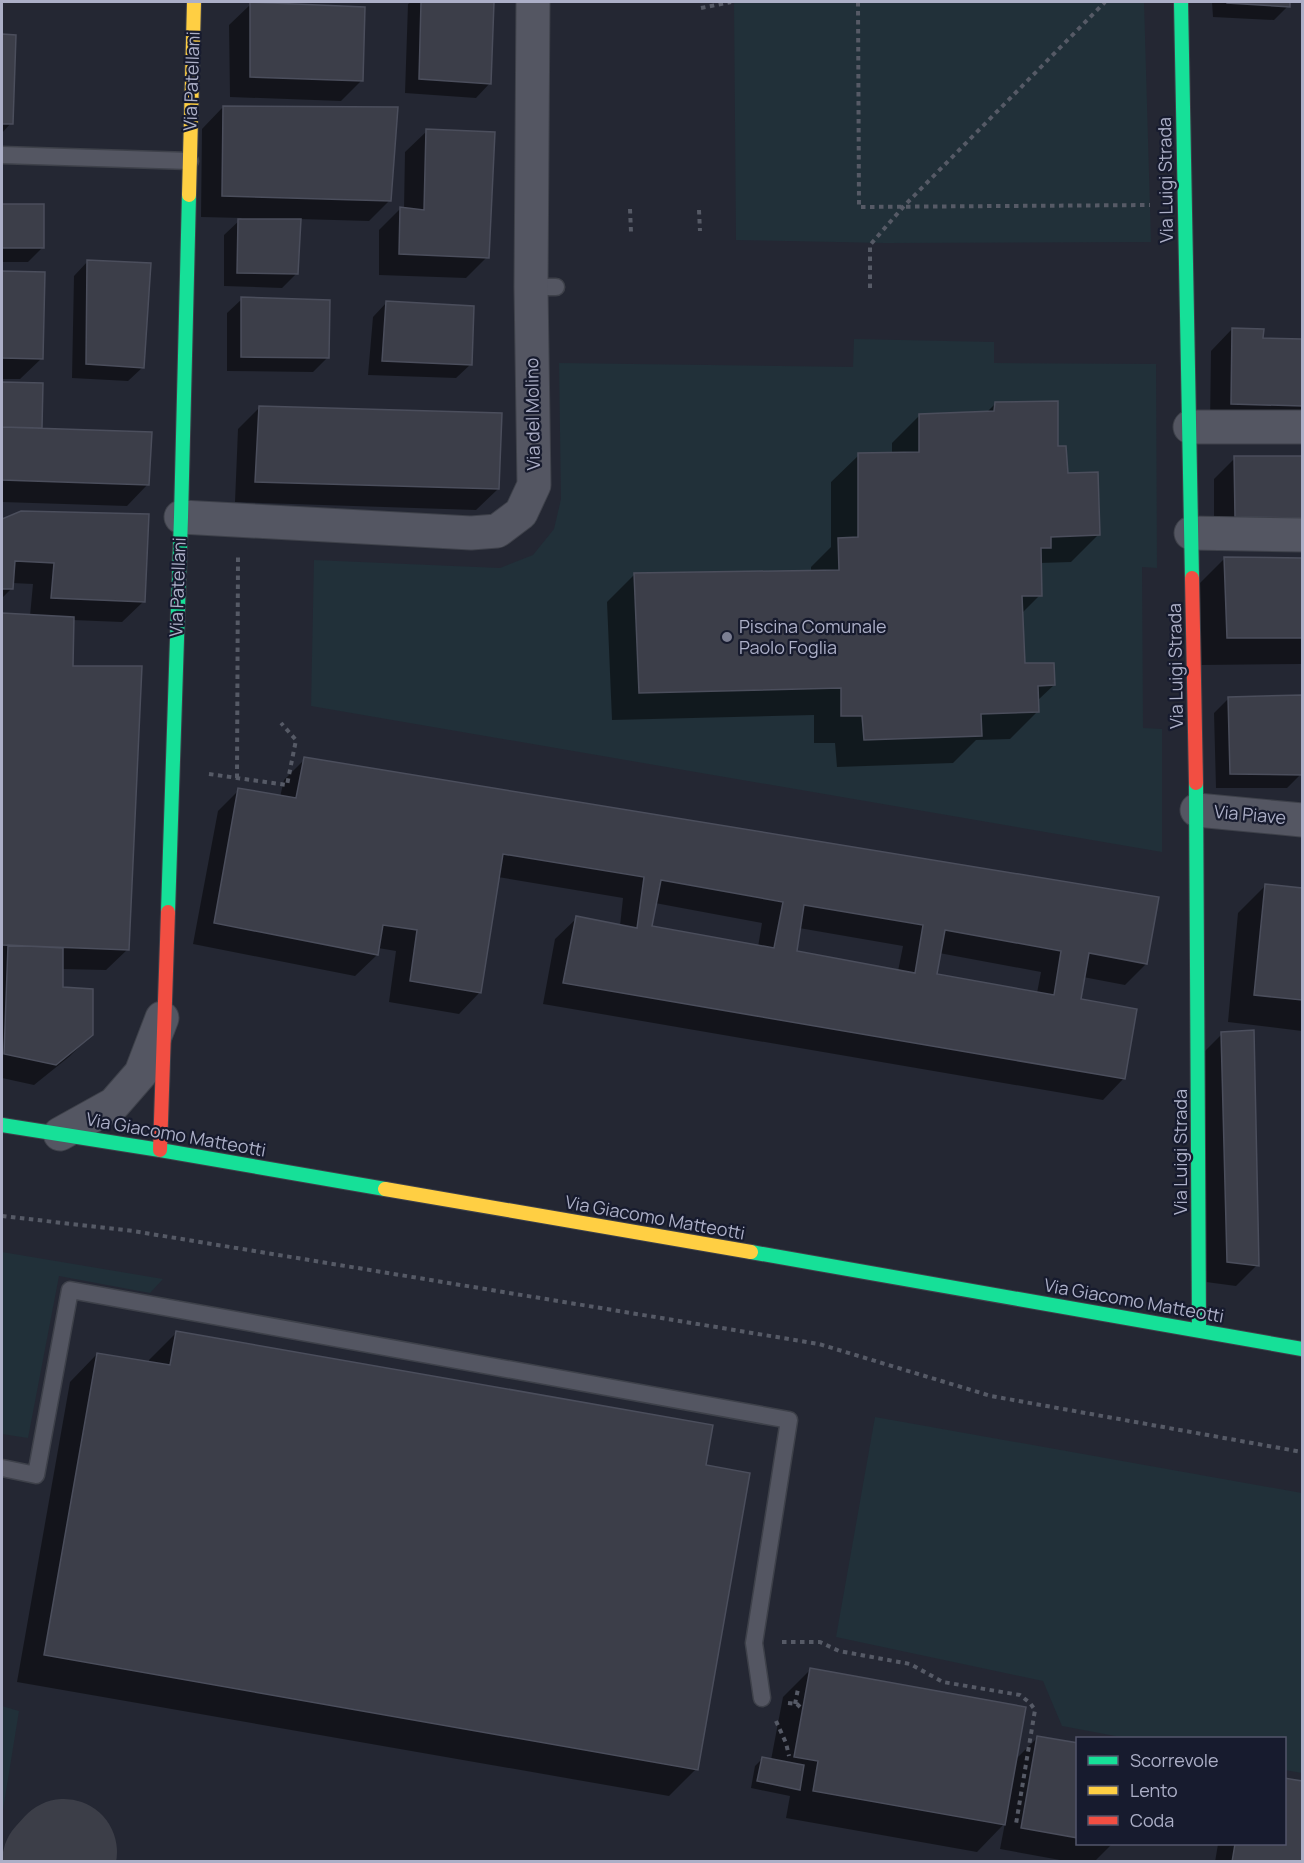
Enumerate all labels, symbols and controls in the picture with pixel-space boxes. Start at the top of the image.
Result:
street label: Via Patellani [177,31,205,131]
street label: Via Luigi Strada [1152,117,1178,243]
street label: Via del Molino [519,357,545,471]
street label: Via Patellani [163,537,191,637]
street label: Via Luigi Strada [1162,603,1188,729]
place label: Piscina Comunale Paolo Foglia [739,614,887,659]
marker: Piscina Comunale Paolo Foglia [720,630,734,644]
street label: Via Piave [1213,799,1287,829]
street label: Via Luigi Strada [1168,1089,1192,1215]
street label: Via Giacomo Matteotti [84,1106,268,1162]
street label: Via Giacomo Matteotti [563,1189,747,1245]
street label: Via Giacomo Matteotti [1042,1272,1226,1328]
legend [1076,1737,1286,1845]
text: Scorrevole [1130,1748,1219,1772]
text: Lento [1130,1778,1178,1802]
text: Coda [1130,1808,1174,1832]

